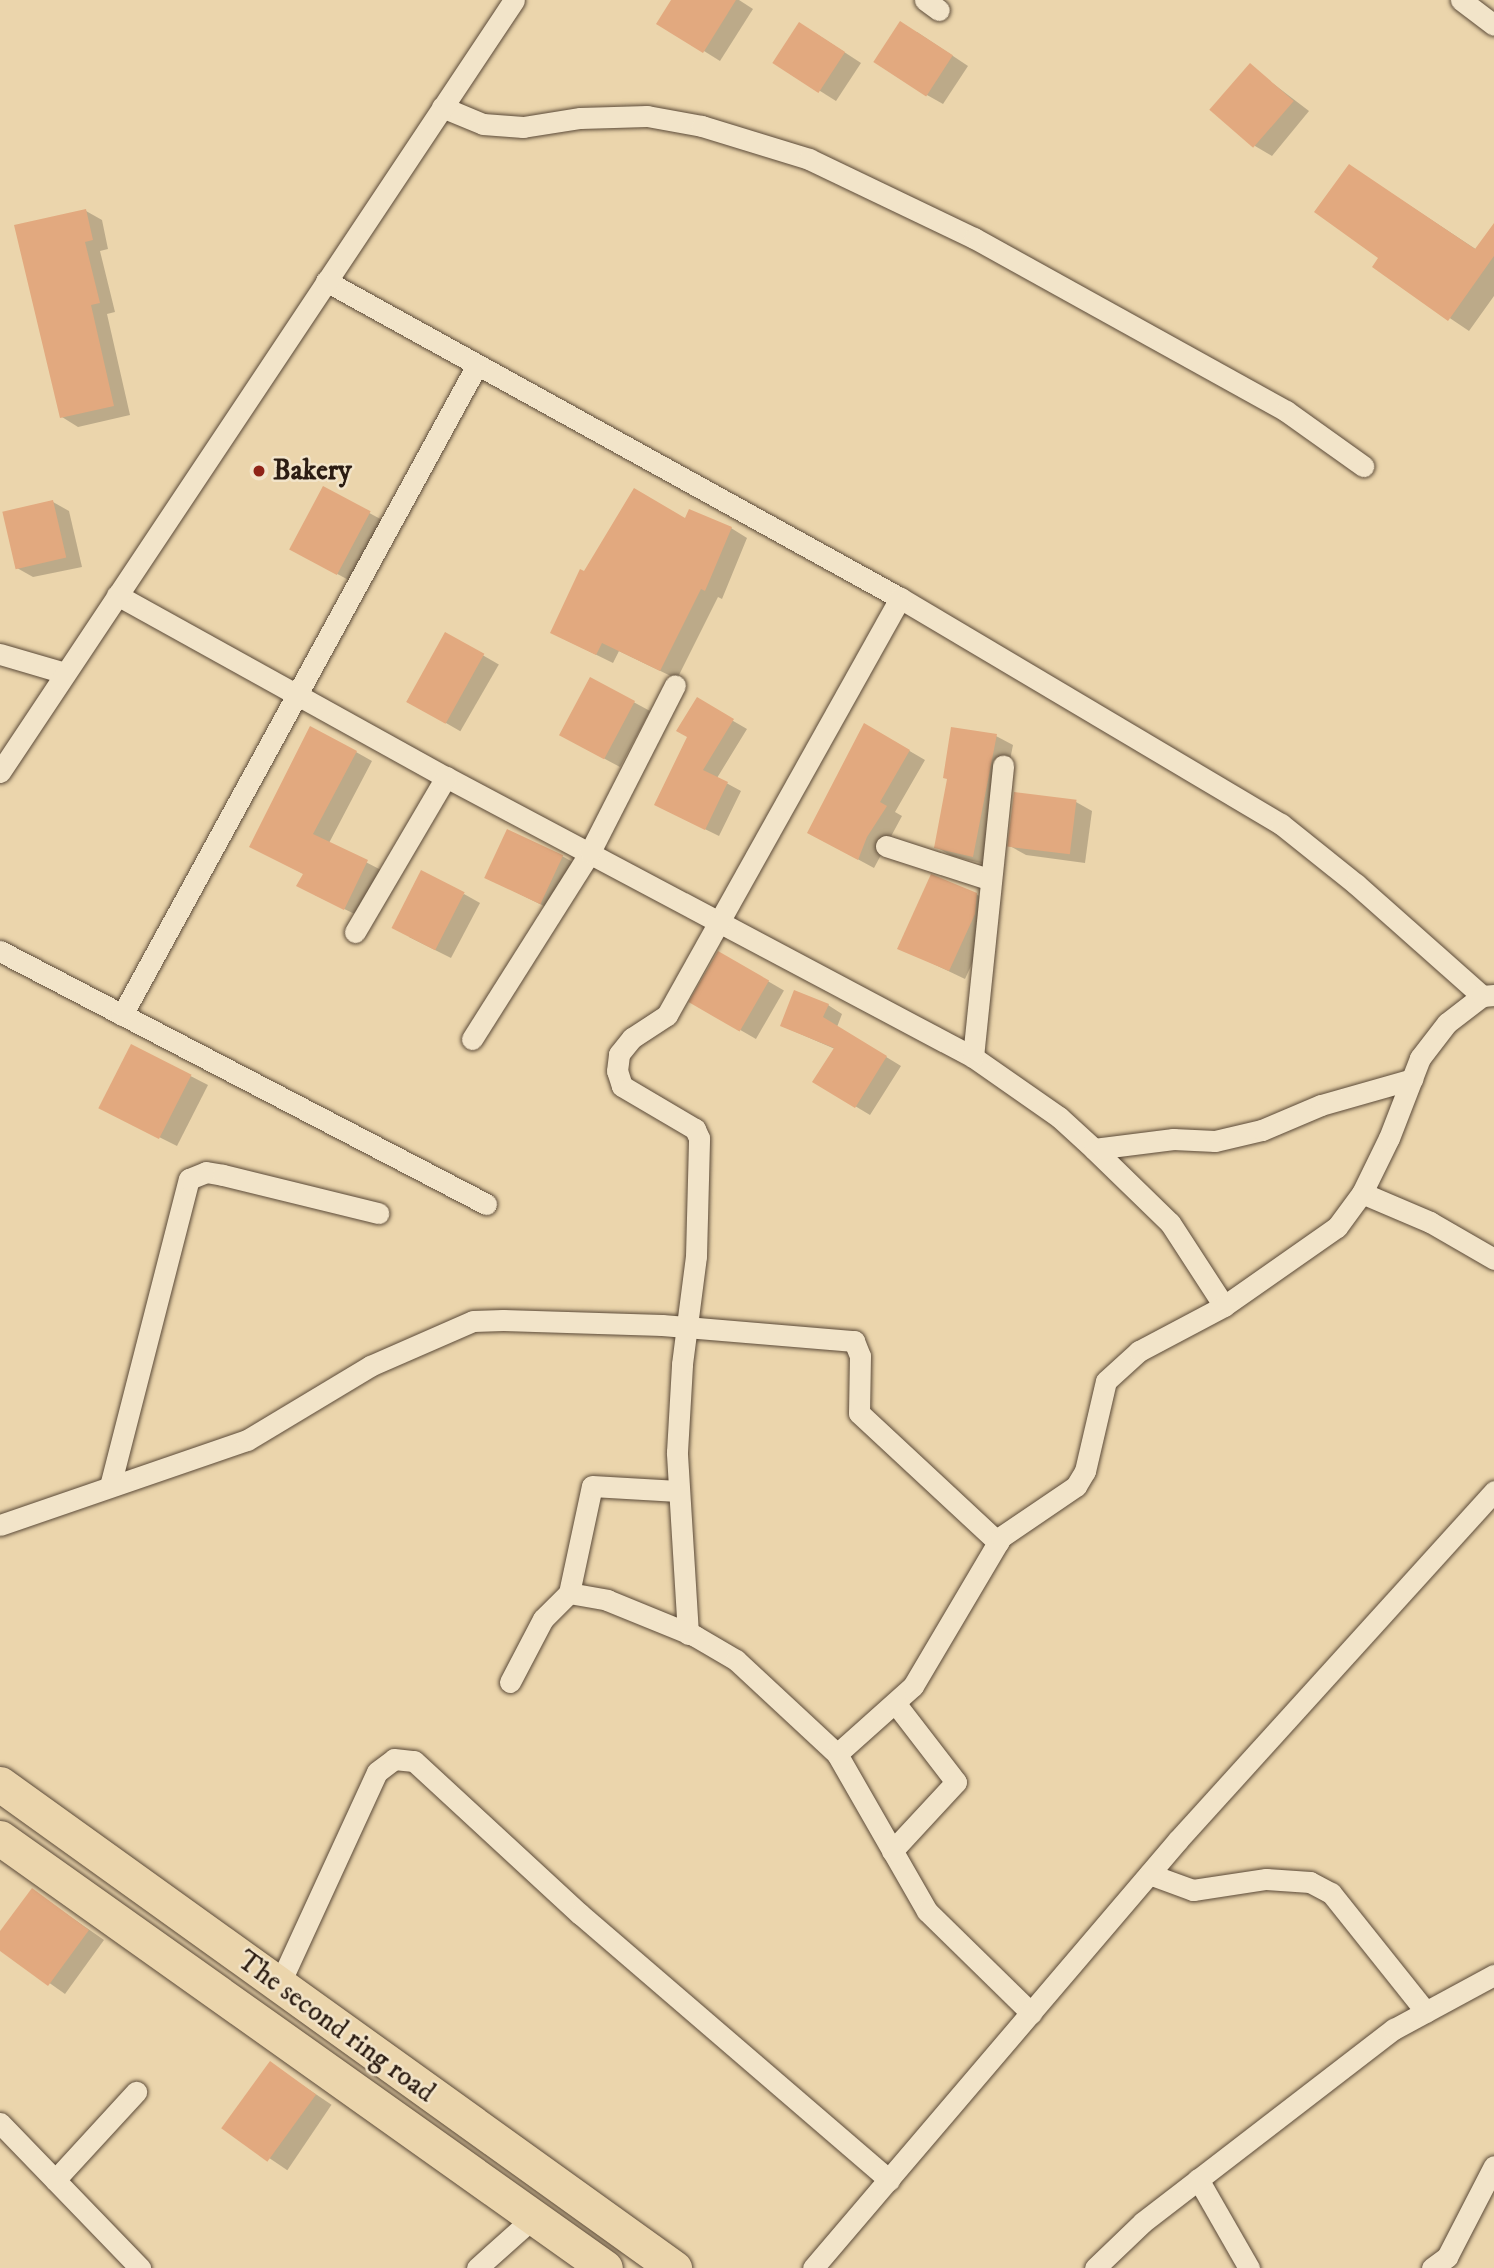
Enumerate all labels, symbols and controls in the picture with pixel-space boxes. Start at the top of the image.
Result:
place label: Bakery [273,454,352,488]
marker: Bakery [251,463,267,479]
street label: The second ring road [231,1944,441,2110]

